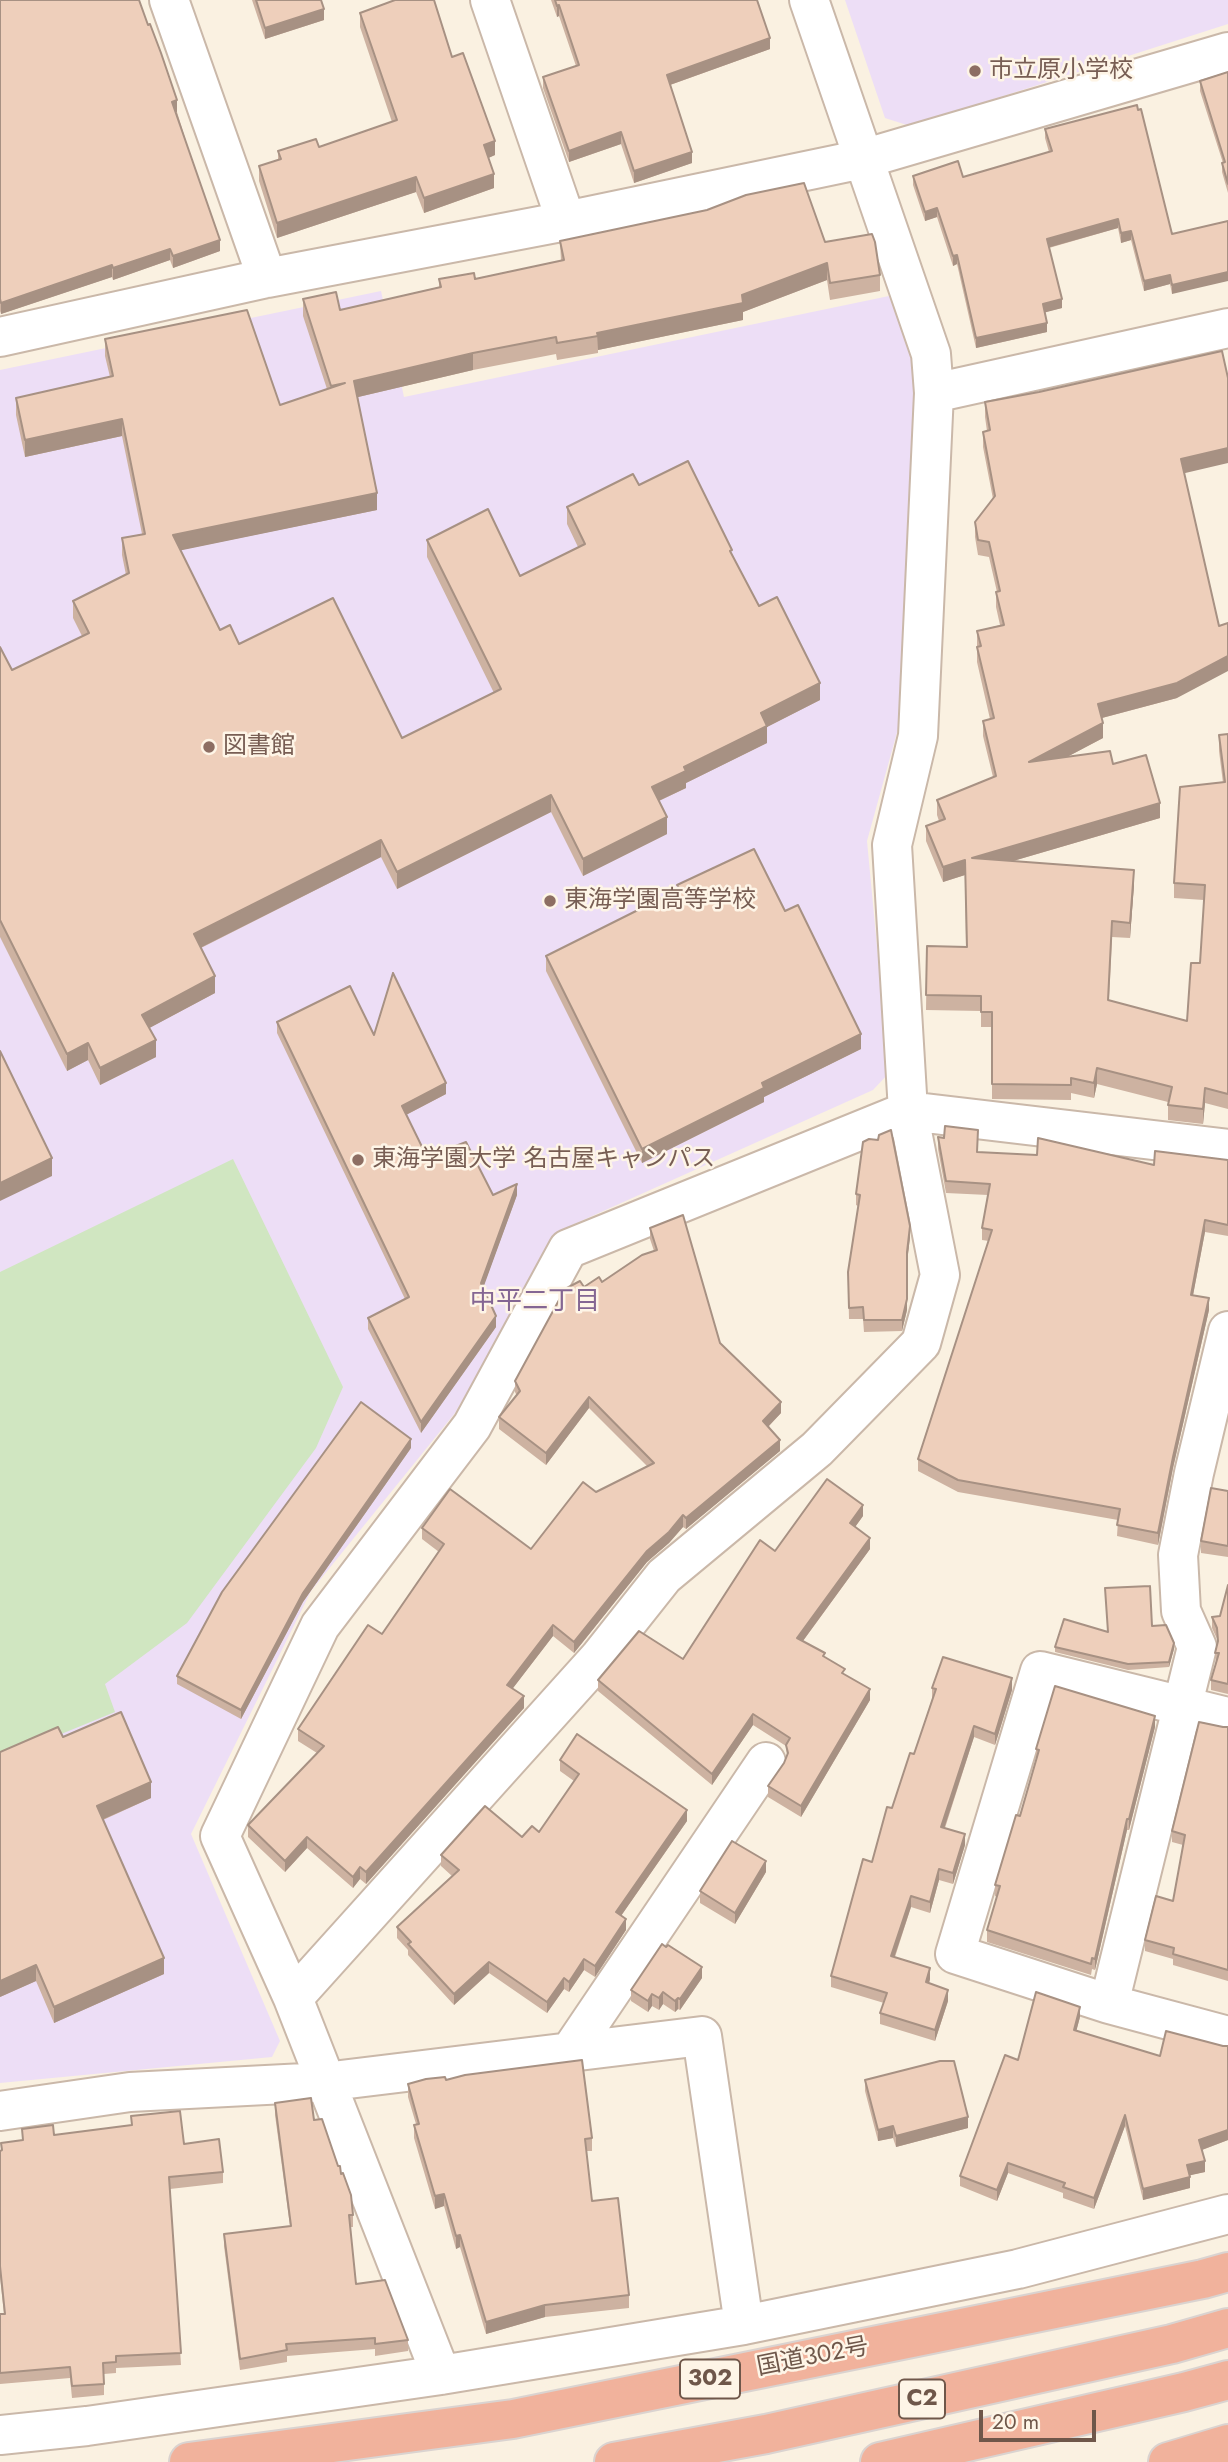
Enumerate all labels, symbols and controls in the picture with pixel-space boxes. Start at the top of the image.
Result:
place label: 市立原小学校 [989,57,1133,85]
marker: 市立原小学校 [967,63,983,79]
place label: 図書館 [223,733,295,761]
marker: 図書館 [201,739,217,755]
place label: 東海学園高等学校 [564,887,756,915]
marker: 東海学園高等学校 [542,893,558,909]
place label: 東海学園大学 名古屋キャンパス [372,1146,715,1174]
marker: 東海学園大学 名古屋キャンパス [350,1152,366,1168]
district label: 中平二丁目 [470,1287,600,1319]
street label: 国道302号 [755,2333,871,2383]
road number: 302 [680,2360,740,2398]
road number: C2 [899,2380,945,2418]
scale bar [983,2396,1100,2440]
text: 20 m [992,2407,1039,2437]

